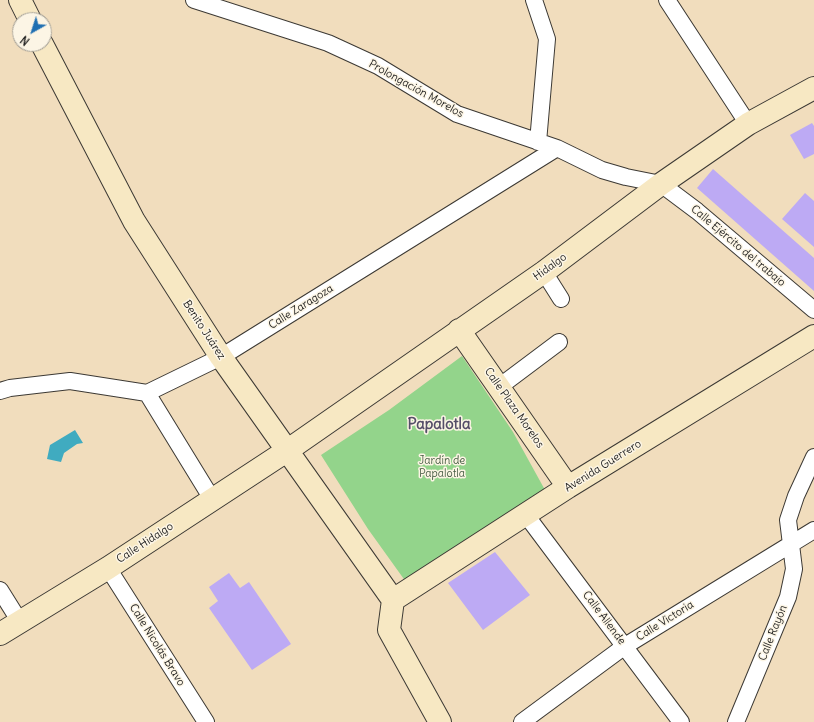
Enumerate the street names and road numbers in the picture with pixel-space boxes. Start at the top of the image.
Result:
street label: Prolongación Morelos [366,57,466,121]
street label: Calle Ejército del trabajo [688,203,788,289]
street label: Hidalgo [531,251,569,283]
street label: Calle Zaragoza [266,282,336,332]
street label: Benito Juárez [180,298,228,362]
street label: Calle Plaza Morelos [481,365,547,451]
street label: Avenida Guerrero [562,437,644,495]
street label: Calle Hidalgo [114,520,176,566]
street label: Calle Allende [580,589,628,647]
street label: Calle Victoria [634,598,696,644]
street label: Calle Nicolás Bravo [126,602,188,688]
street label: Calle Rayón [756,603,790,663]

